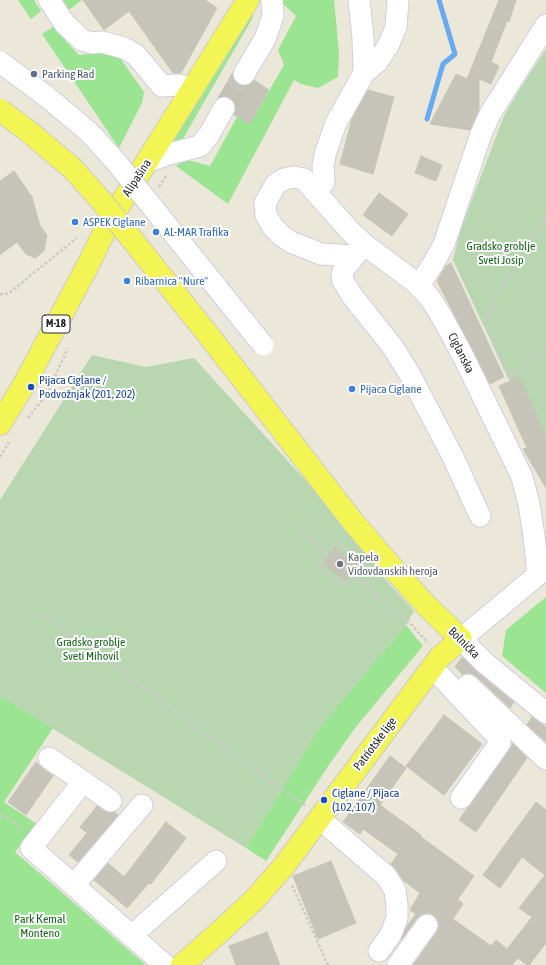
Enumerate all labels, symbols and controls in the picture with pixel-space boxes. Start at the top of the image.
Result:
place label: Parking Rad [42,67,94,81]
marker: Parking Rad [29,69,39,79]
street label: Alipašina [120,157,154,199]
place label: ASPEK Ciglane [83,215,146,229]
marker: ASPEK Ciglane [70,217,80,227]
place label: AL-MAR Trafika [164,225,229,239]
marker: AL-MAR Trafika [151,227,161,237]
park label: Gradsko groblje Sveti Josip [467,239,535,267]
place label: Ribarnica "Nure" [135,274,208,288]
marker: Ribarnica "Nure" [122,276,132,286]
road number: M-18 [42,315,70,333]
street label: Ciglanska [445,331,477,375]
place label: Pijaca Ciglane / Podvožnjak (201, 202) [39,373,135,401]
marker: Pijaca Ciglane / Podvožnjak (201, 202) [26,382,36,392]
place label: Pijaca Ciglane [360,382,422,396]
marker: Pijaca Ciglane [347,384,357,394]
place label: Kapela Vidovdanskih heroja [348,550,438,578]
marker: Kapela Vidovdanskih heroja [335,559,345,569]
street label: Bolnička [445,624,483,662]
park label: Gradsko groblje Sveti Mihovil [57,635,125,663]
street label: Patriotske lige [350,715,400,773]
place label: Ciglane / Pijaca (102, 107) [332,786,399,814]
marker: Ciglane / Pijaca (102, 107) [319,795,329,805]
park label: Park Кemal Monteno [14,912,66,940]

